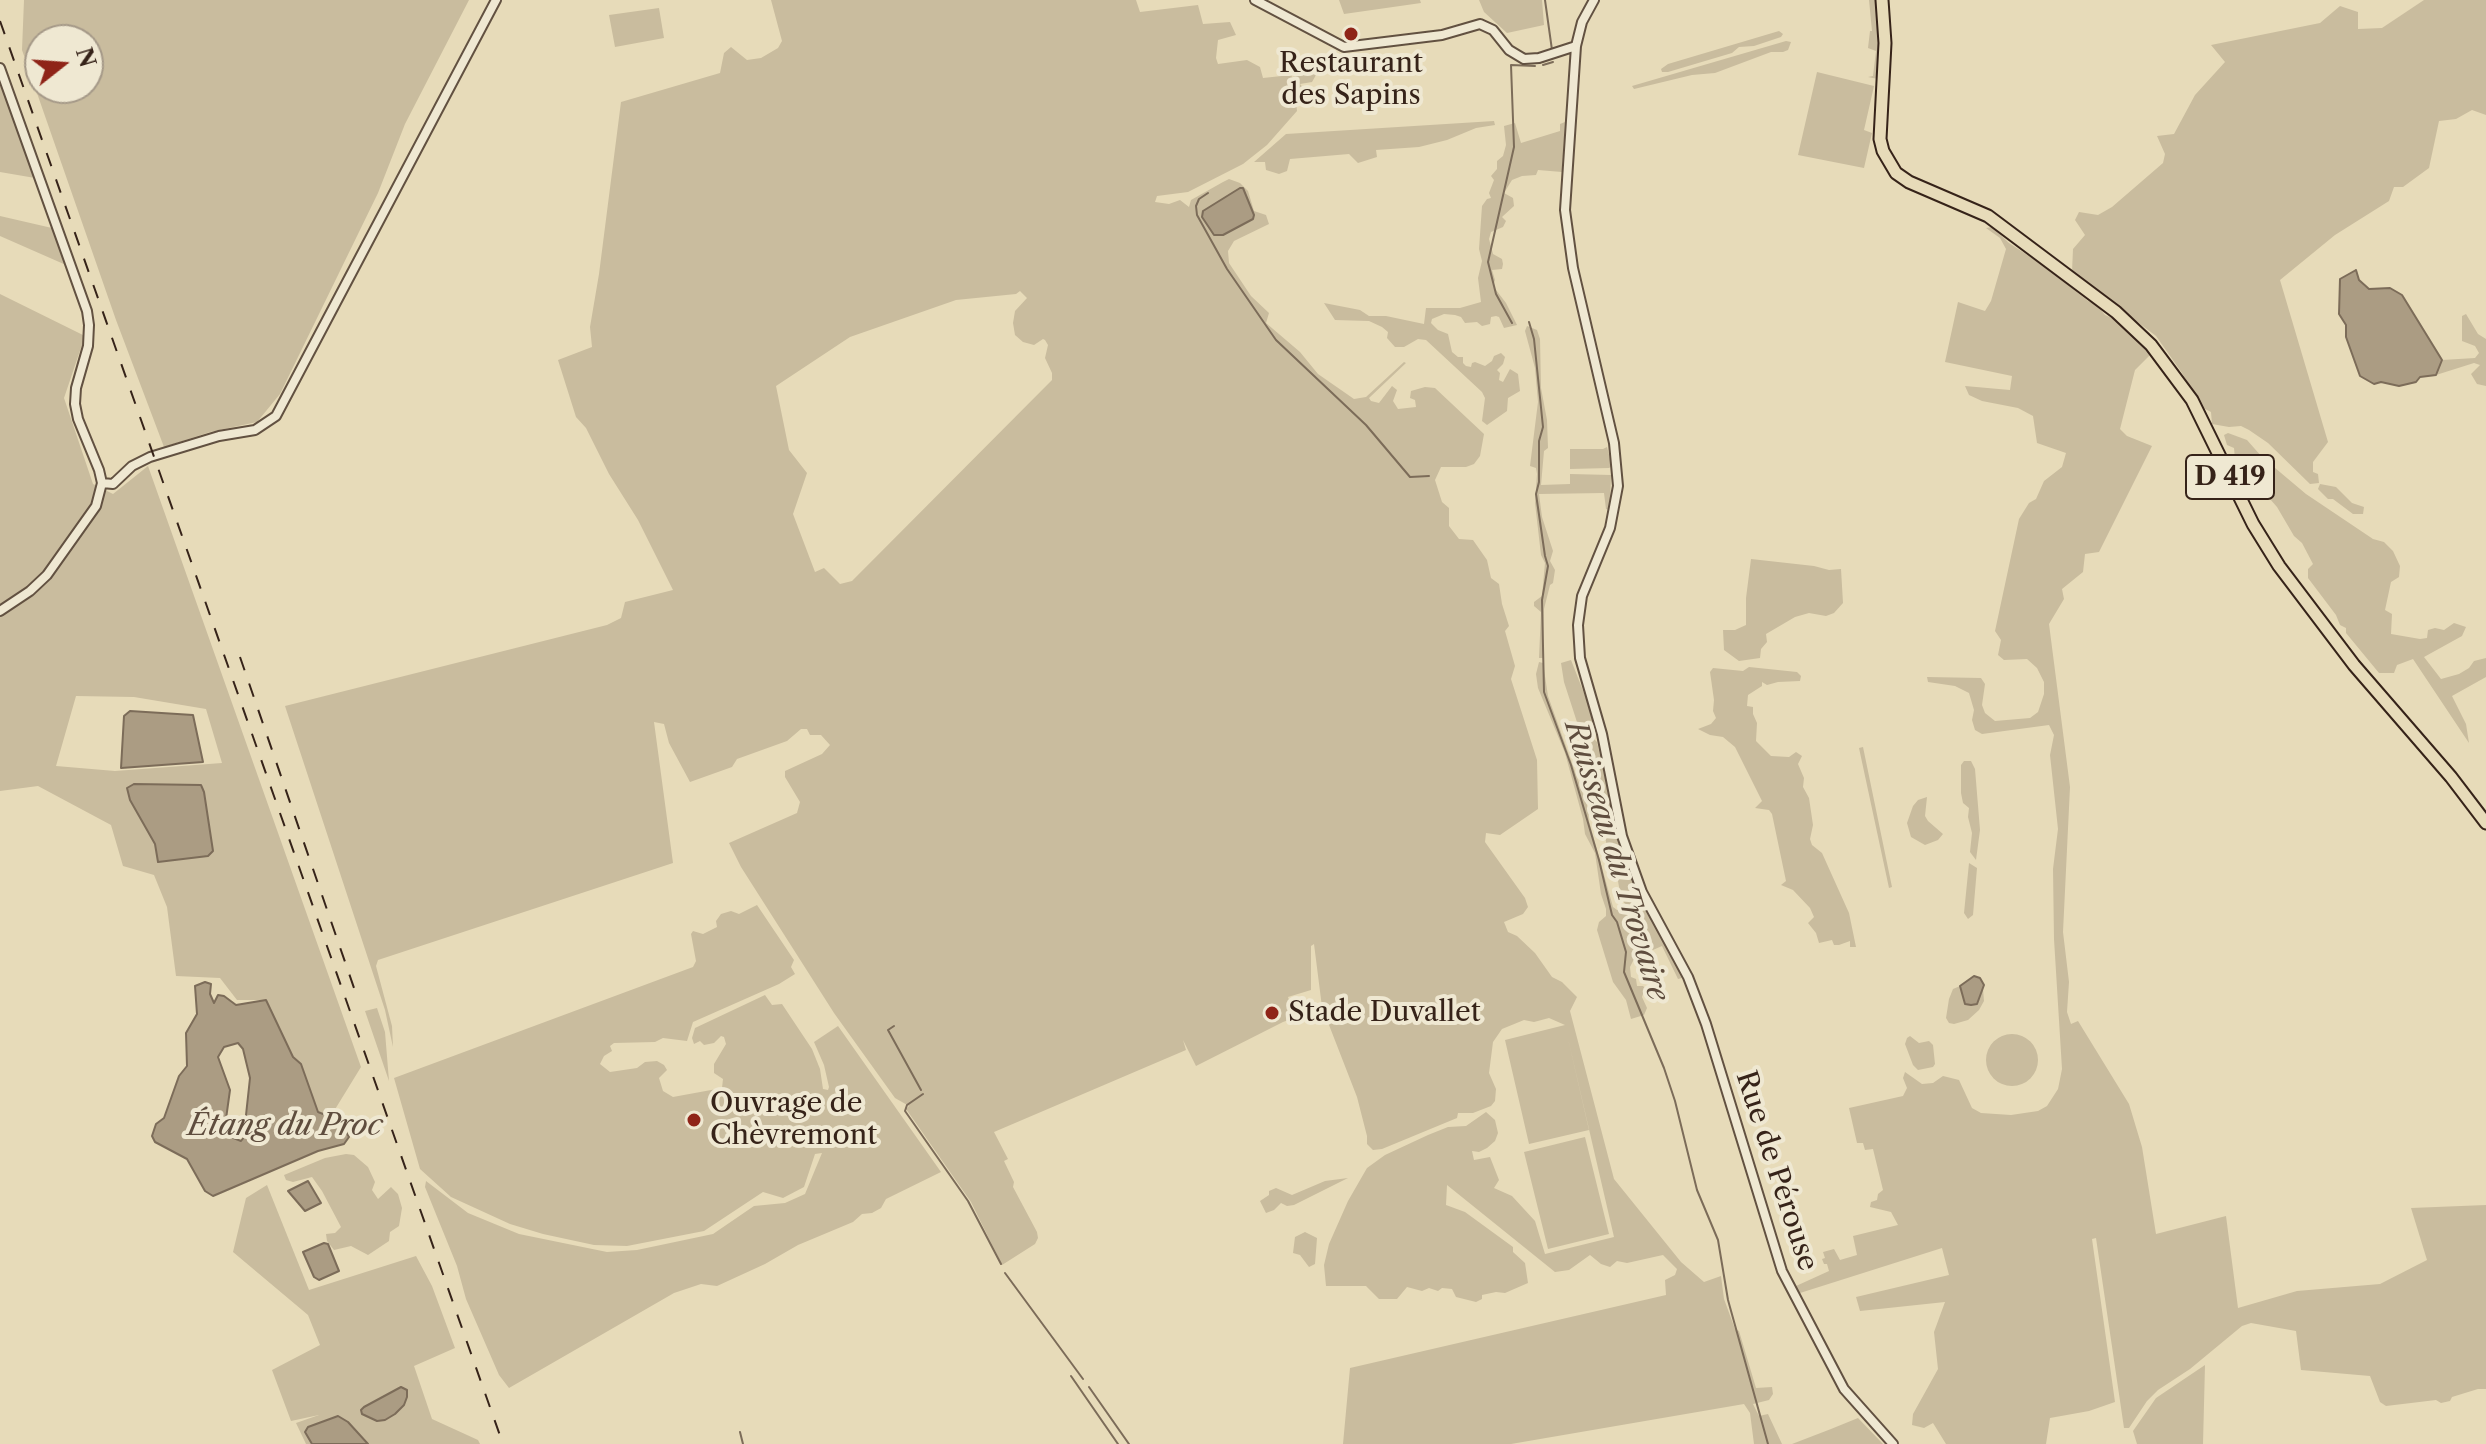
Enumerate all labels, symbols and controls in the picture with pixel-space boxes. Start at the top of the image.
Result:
north arrow [24,24,104,104]
marker: Restaurant des Sapins [1342,25,1360,43]
text: N [70,44,101,71]
place label: Restaurant des Sapins [1279,47,1423,113]
road number: D 419 [2186,455,2274,499]
water label: Ruisseau du Trovaire [1556,716,1676,1006]
place label: Stade Duvallet [1288,996,1481,1030]
marker: Stade Duvallet [1263,1004,1281,1022]
street label: Rue de Pérouse [1728,1067,1824,1275]
place label: Ouvrage de Chèvremont [710,1087,877,1153]
water label: Étang du Proc [187,1108,383,1144]
marker: Ouvrage de Chèvremont [685,1111,703,1129]

